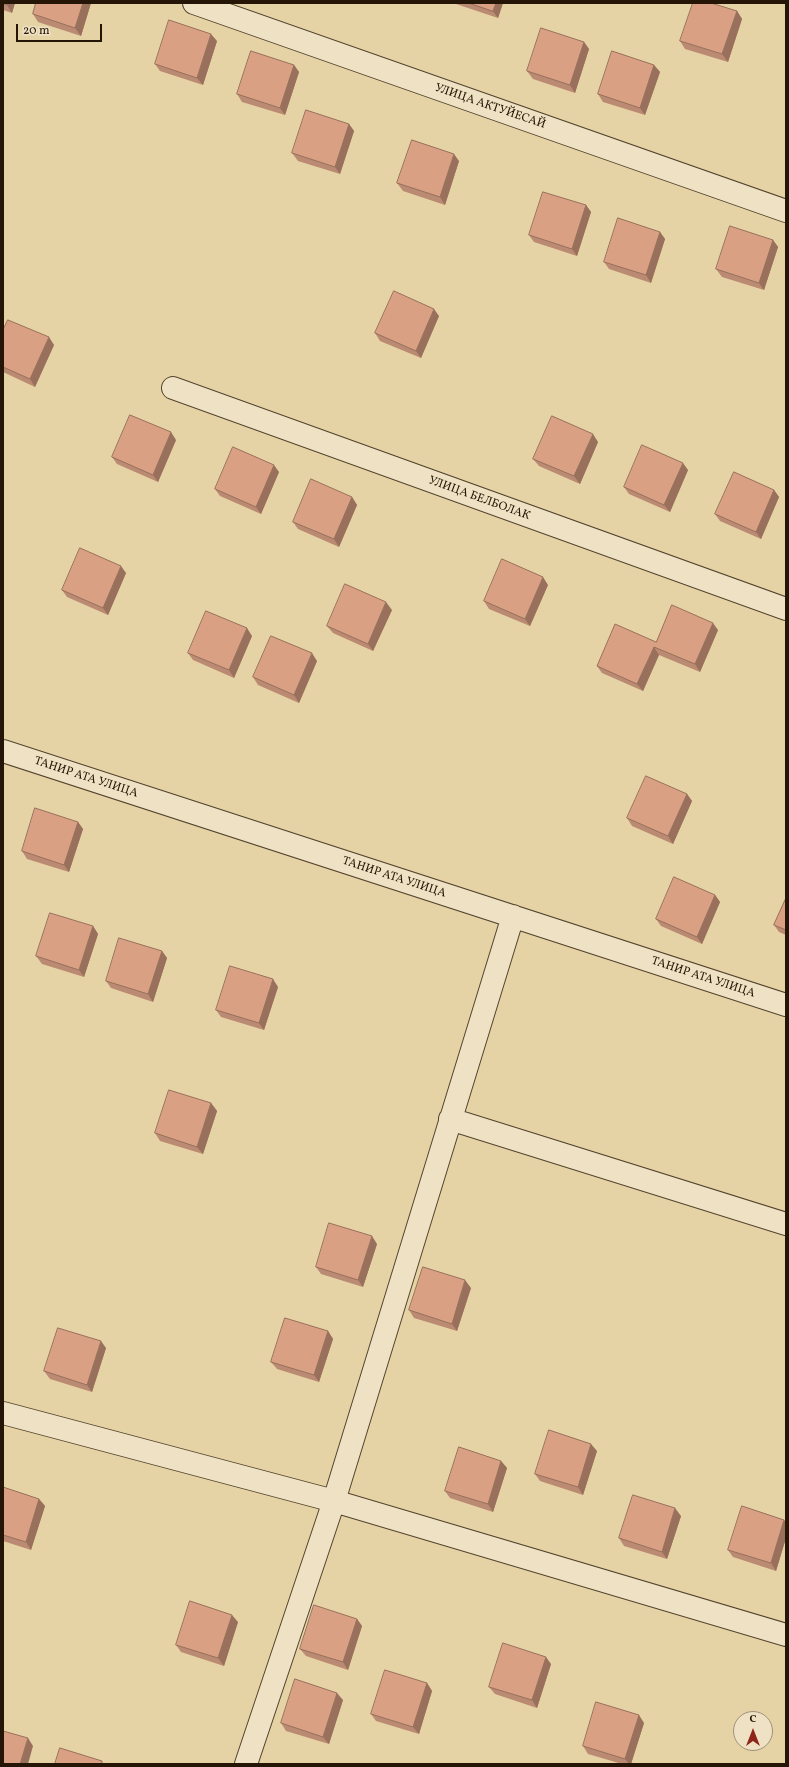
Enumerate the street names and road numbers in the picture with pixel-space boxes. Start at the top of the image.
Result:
street label: УЛИЦА АКТУЙЕСАЙ [433,81,547,133]
street label: УЛИЦА БЕЛБОЛАК [426,474,532,524]
street label: ТАНИР АТА УЛИЦА [32,754,140,802]
street label: ТАНИР АТА УЛИЦА [340,854,448,902]
street label: ТАНИР АТА УЛИЦА [649,954,757,1002]

